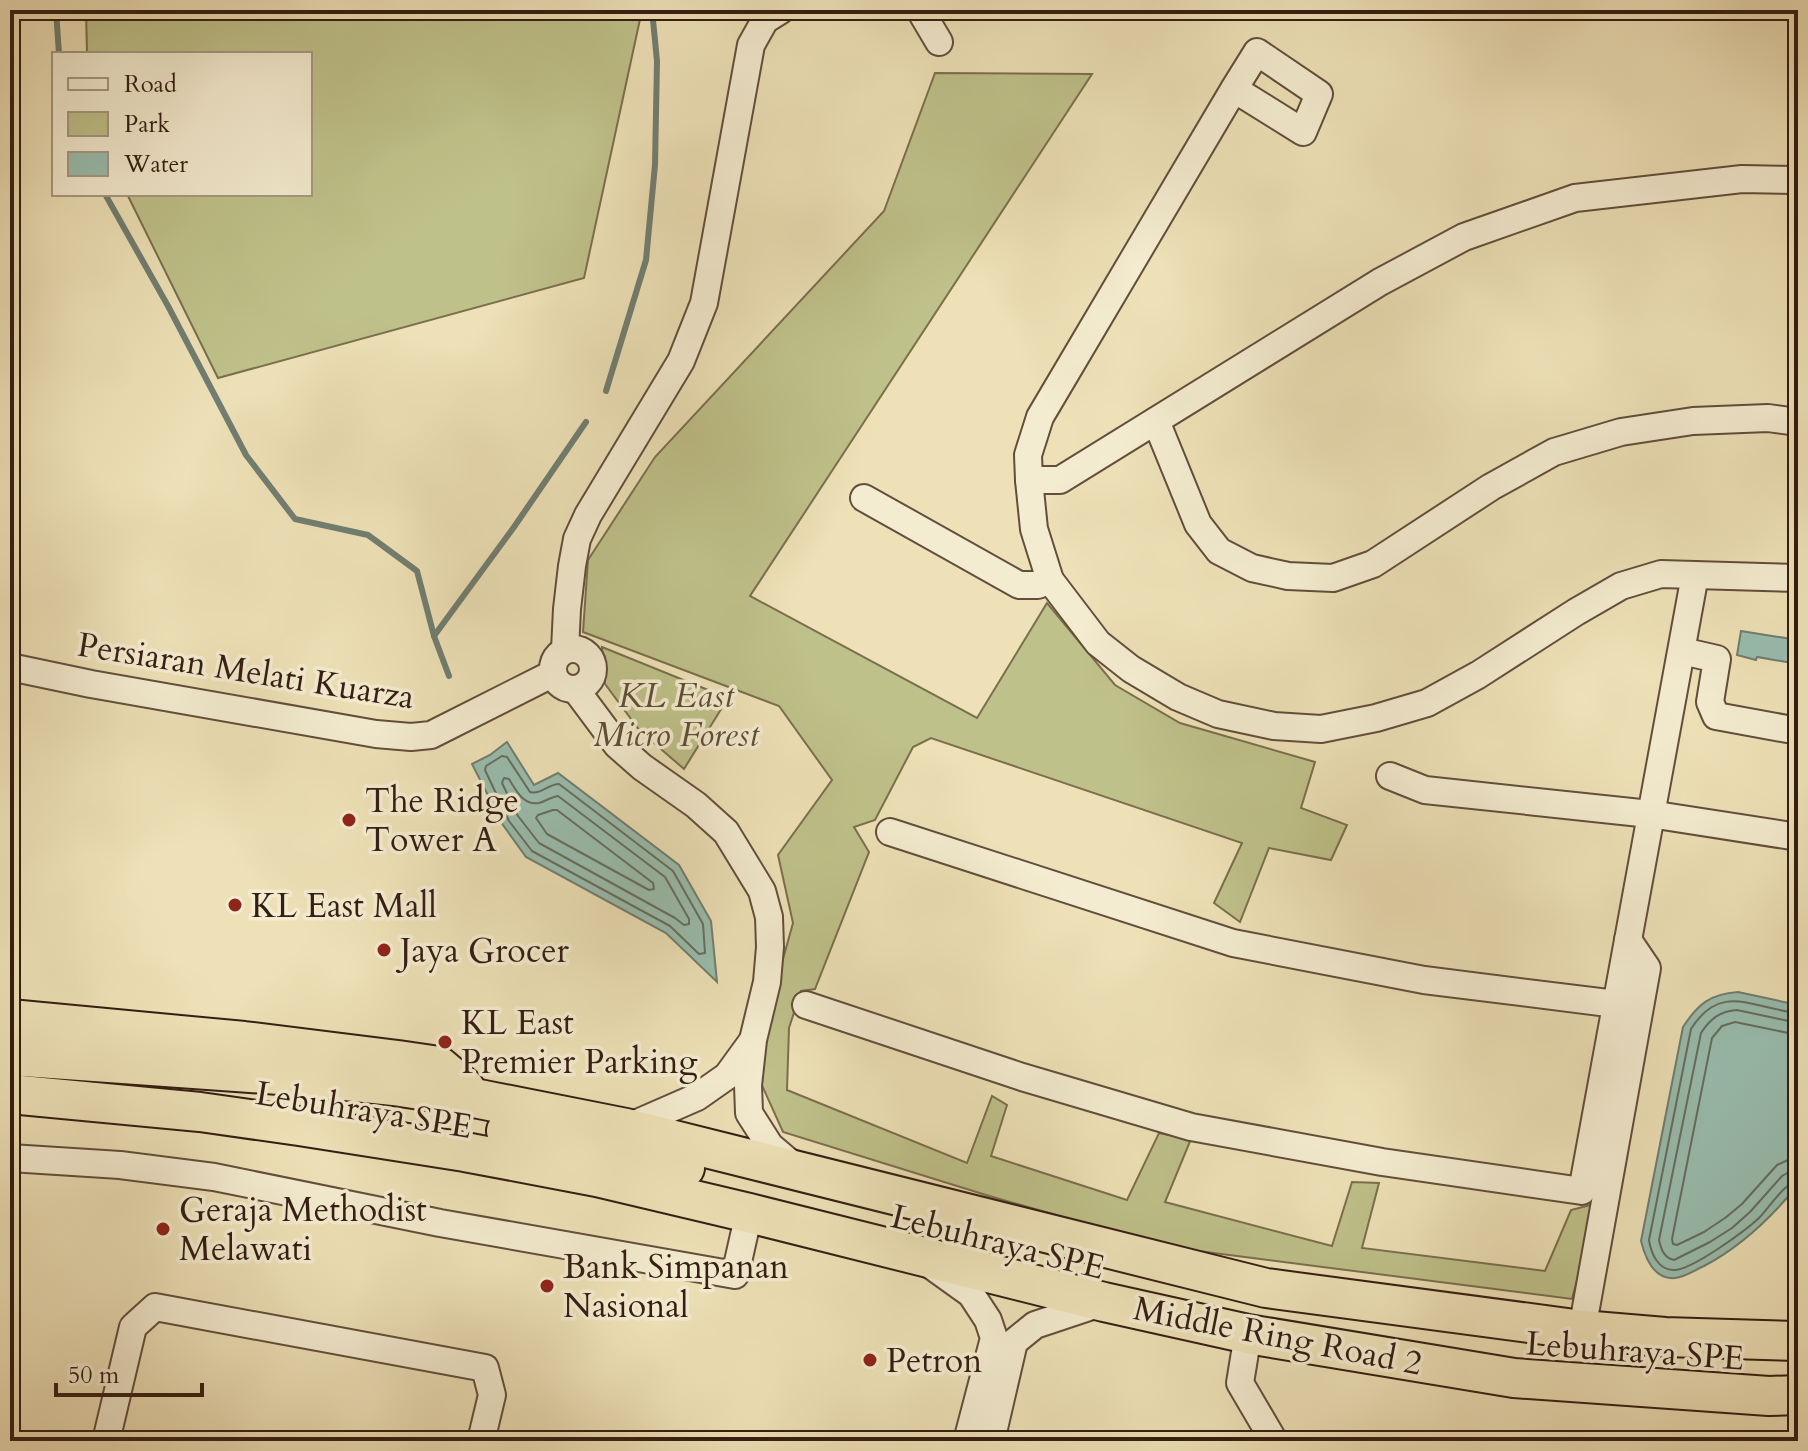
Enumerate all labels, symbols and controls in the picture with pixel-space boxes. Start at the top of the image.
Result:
legend [52,52,312,196]
text: Road [124,68,177,101]
text: Park [124,108,170,141]
text: Water [123,148,188,181]
street label: Persiaran Melati Kuarza [74,622,418,720]
park label: KL East Micro Forest [593,673,760,758]
place label: The Ridge Tower A [365,778,519,863]
marker: The Ridge Tower A [340,811,358,829]
place label: KL East Mall [251,883,437,929]
marker: KL East Mall [226,896,244,914]
place label: Jaya Grocer [395,928,570,974]
marker: Jaya Grocer [375,941,393,959]
place label: KL East Premier Parking [461,1000,698,1085]
marker: KL East Premier Parking [436,1033,454,1051]
street label: Lebuhraya SPE [252,1070,475,1150]
place label: Geraja Methodist Melawati [179,1187,427,1272]
street label: Lebuhraya SPE [886,1193,1109,1291]
marker: Geraja Methodist Melawati [154,1220,172,1238]
place label: Bank Simpanan Nasional [563,1244,789,1329]
marker: Bank Simpanan Nasional [538,1277,556,1295]
street label: Middle Ring Road 2 [1130,1285,1426,1387]
street label: Lebuhraya SPE [1524,1320,1746,1382]
place label: Petron [886,1338,982,1384]
scale bar [56,1347,202,1397]
marker: Petron [861,1351,879,1369]
text: 50 m [68,1359,120,1392]

